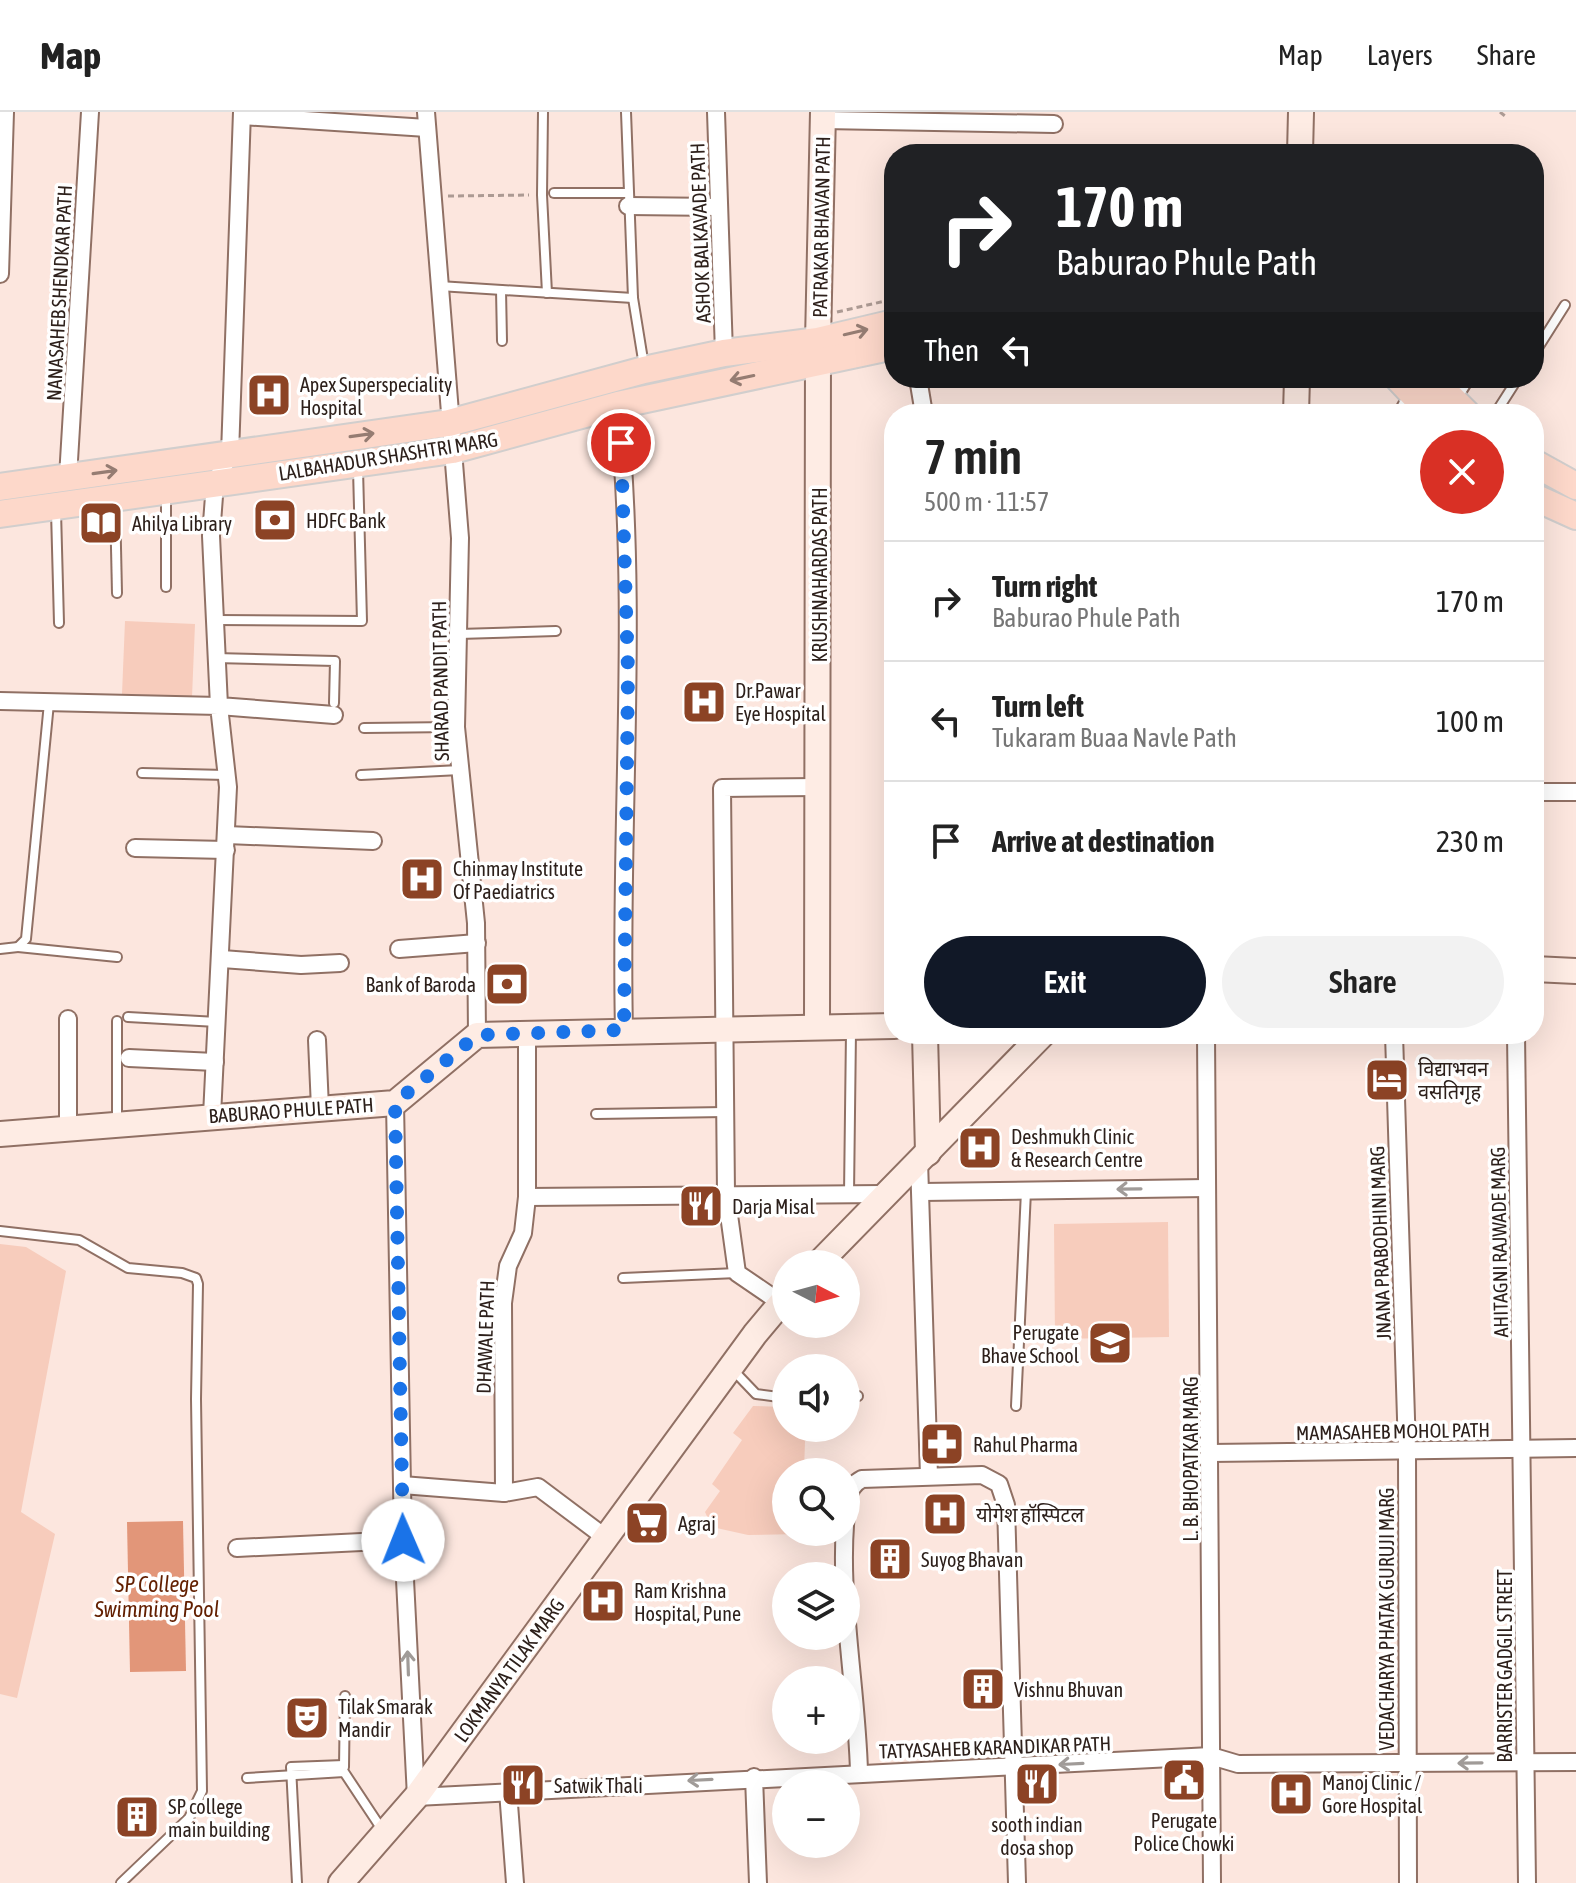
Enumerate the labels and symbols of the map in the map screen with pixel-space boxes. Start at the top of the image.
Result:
street label: PATRAKAR BHAVAN PATH [808,136,834,318]
street label: ASHOK BALKAVADE PATH [685,142,715,324]
street label: NANASAHEB SHENDKAR PATH [42,185,76,401]
one-way arrow [843,324,868,339]
hospital icon: Apex Superspeciality Hospital [245,371,293,419]
one-way arrow [729,371,755,386]
place label: Apex Superspeciality Hospital [300,373,452,419]
pin [587,409,655,477]
street label: LALBAHADUR SHASHTRI MARG [277,427,499,485]
one-way arrow [349,427,374,442]
one-way arrow [92,464,117,479]
street label: KRUSHNAHARDAS PATH [808,487,831,663]
bank icon: HDFC Bank [251,496,299,544]
library icon: Ahilya Library [77,499,125,547]
place label: HDFC Bank [306,509,386,532]
place label: Ahilya Library [132,512,232,535]
street label: SHARAD PANDIT PATH [427,601,453,761]
hospital icon: Dr.Pawar Eye Hospital [680,678,728,726]
place label: Dr.Pawar Eye Hospital [735,679,827,725]
hospital icon: Chinmay Institute Of Paediatrics [398,855,446,903]
place label: Chinmay Institute Of Paediatrics [453,857,583,903]
bank icon: Bank of Baroda [483,960,531,1008]
place label: Bank of Baroda [365,973,476,996]
hotel icon: विद्याभवन वसतिगृह [1363,1056,1411,1104]
place label: विद्याभवन वसतिगृह [1418,1057,1489,1105]
street label: BABURAO PHULE PATH [208,1093,374,1127]
hospital icon: Deshmukh Clinic & Research Centre [956,1124,1004,1172]
place label: Deshmukh Clinic & Research Centre [1011,1125,1143,1171]
street label: JNANA PRABODHINI MARG [1365,1146,1395,1340]
street label: AHITAGNI RAJWADE MARG [1486,1146,1512,1338]
restaurant icon: Darja Misal [677,1182,725,1230]
one-way arrow [1116,1182,1143,1197]
place label: Darja Misal [732,1195,815,1218]
north arrow [772,1250,860,1338]
street label: DHAWALE PATH [472,1280,498,1394]
school or university icon: Perugate Bhave School [1086,1319,1134,1367]
place label: Perugate Bhave School [981,1321,1080,1367]
street label: L. B. BHOPATKAR MARG [1179,1376,1202,1542]
street label: MAMASAHEB MOHOL PATH [1296,1418,1490,1444]
pharmacy icon: Rahul Pharma [918,1420,966,1468]
place label: Rahul Pharma [973,1433,1078,1456]
street label: VEDACHARYA PHATAK GURUJI MARG [1375,1488,1398,1750]
hospital icon: योगेश हॉस्पिटल [921,1490,969,1538]
position arrow [361,1498,445,1582]
supermarket icon: Agraj [623,1499,671,1547]
place label: योगेश हॉस्पिटल [976,1503,1085,1526]
place label: Agraj [678,1512,716,1535]
building icon: Suyog Bhavan [866,1535,914,1583]
place label: Suyog Bhavan [921,1548,1023,1571]
street label: BARRISTER GADGIL STREET [1493,1569,1516,1763]
water label: SP College Swimming Pool [93,1571,220,1622]
hospital icon: Ram Krishna Hospital, Pune [579,1577,627,1625]
place label: Ram Krishna Hospital, Pune [634,1579,741,1625]
street label: LOKMANYA TILAK MARG [449,1594,569,1746]
one-way arrow [400,1650,415,1677]
building icon: Vishnu Bhuvan [959,1665,1007,1713]
place label: Vishnu Bhuvan [1014,1678,1123,1701]
theatre icon: Tilak Smarak Mandir [283,1694,331,1742]
place label: Tilak Smarak Mandir [338,1695,433,1741]
street label: TATYASAHEB KARANDIKAR PATH [879,1731,1111,1763]
one-way arrow [1457,1755,1484,1771]
public building icon: Perugate Police Chowki [1160,1756,1208,1804]
one-way arrow [1058,1757,1085,1772]
restaurant icon: sooth indian dosa shop [1013,1760,1061,1808]
restaurant icon: Satwik Thali [499,1761,547,1809]
hospital icon: Manoj Clinic / Gore Hospital [1267,1770,1315,1818]
place label: Manoj Clinic / Gore Hospital [1322,1771,1423,1817]
one-way arrow [687,1773,714,1788]
place label: Satwik Thali [554,1774,643,1797]
building icon: SP college main building [113,1793,161,1841]
place label: SP college main building [168,1795,270,1841]
place label: Perugate Police Chowki [1134,1809,1234,1855]
place label: sooth indian dosa shop [991,1813,1083,1859]

